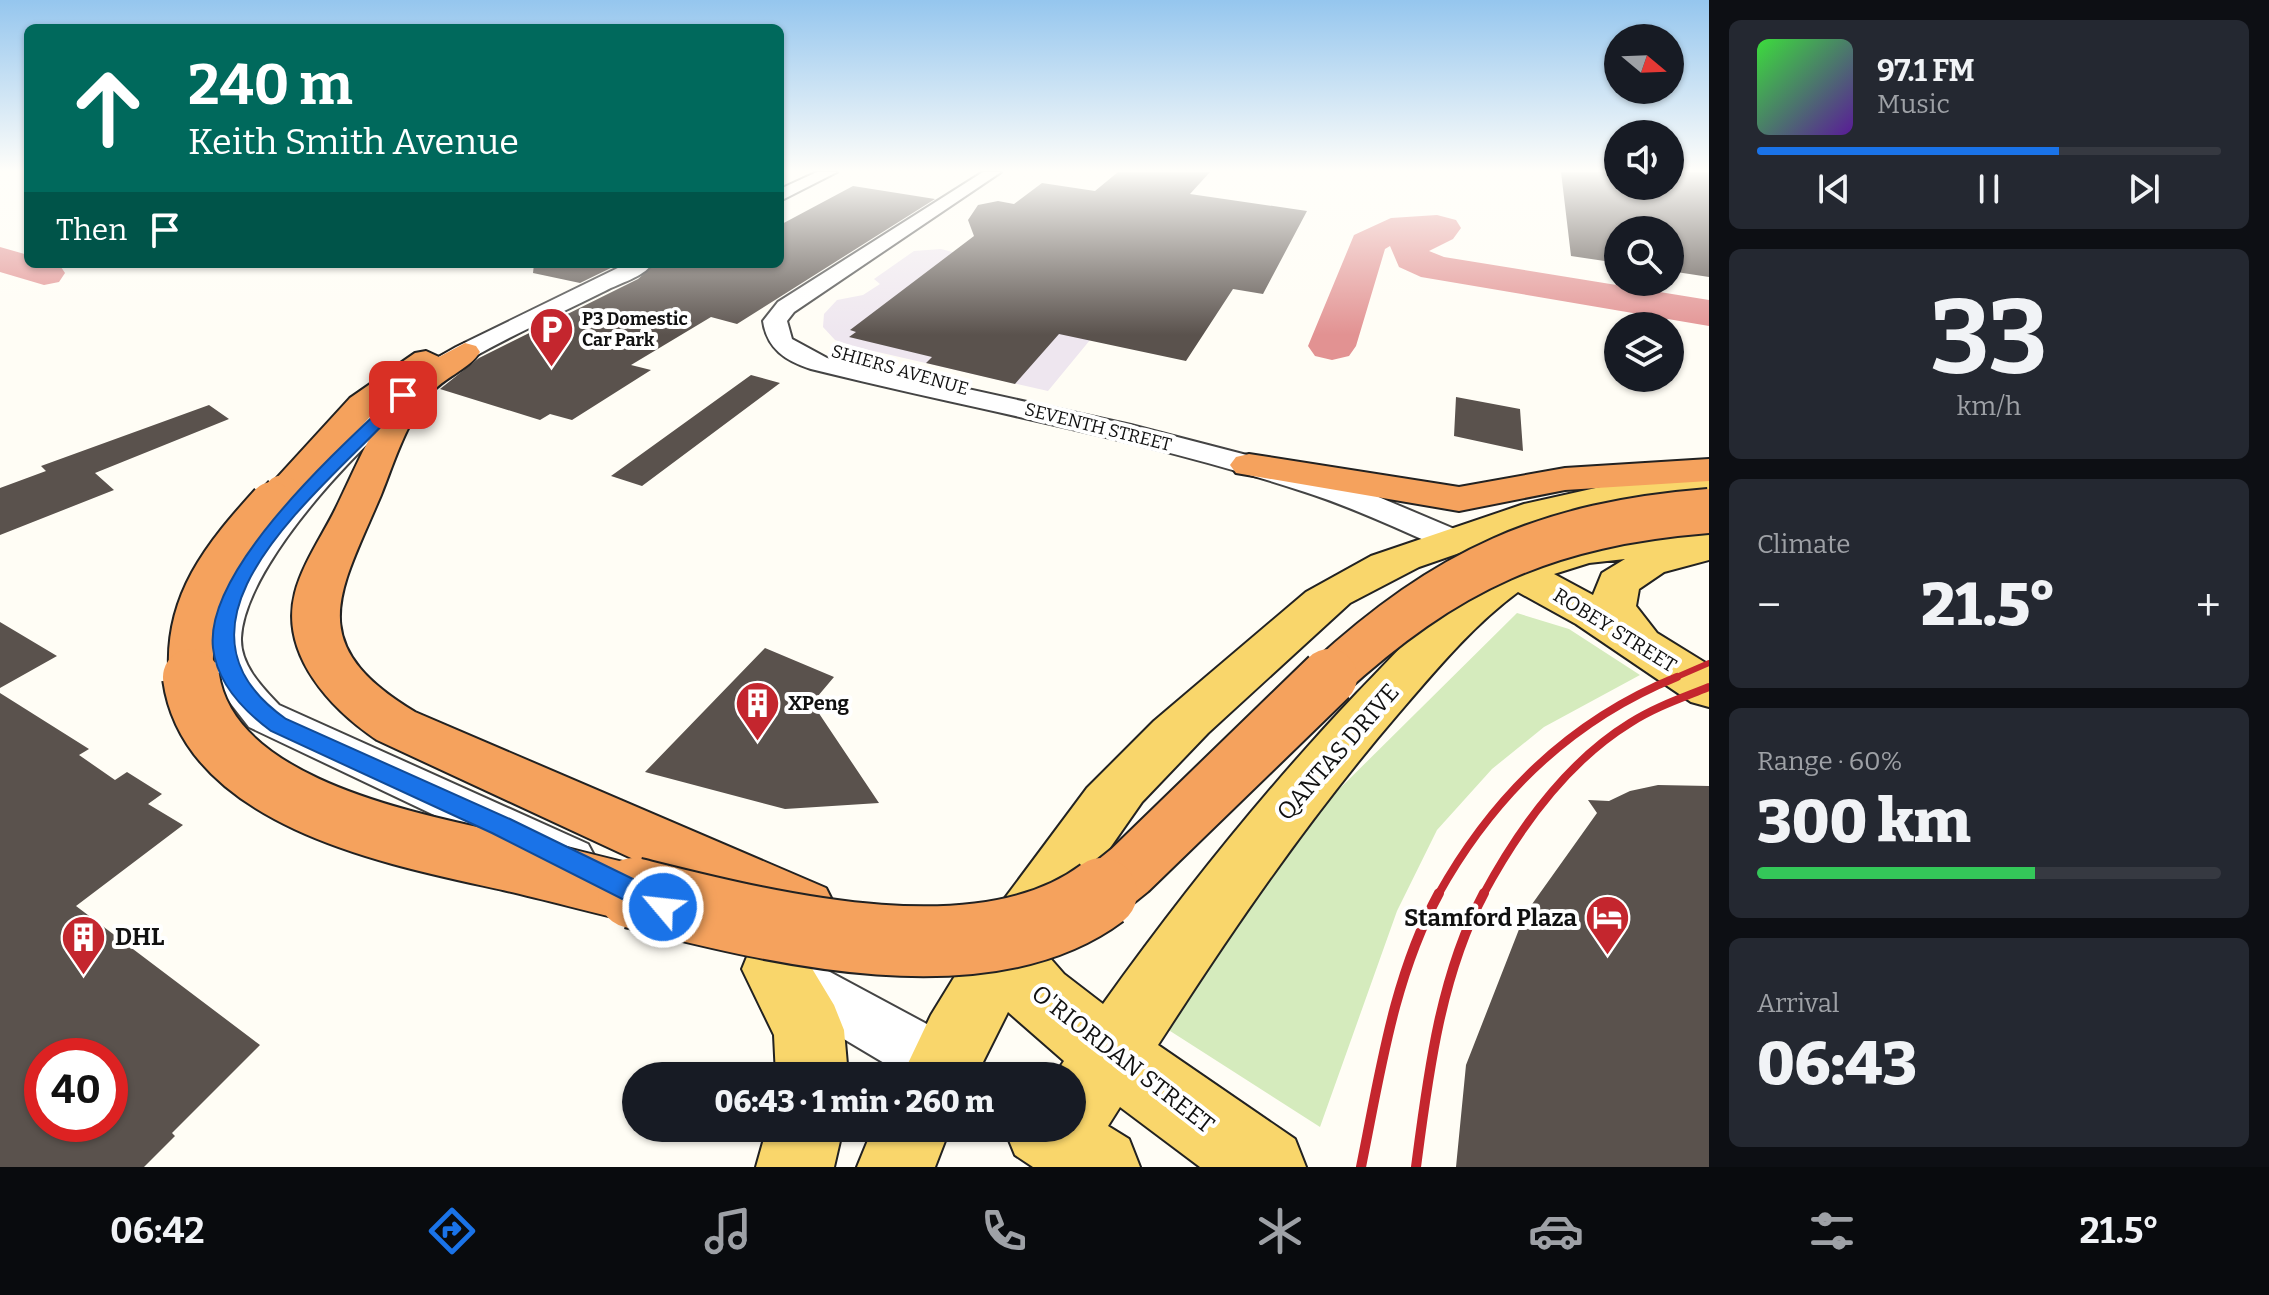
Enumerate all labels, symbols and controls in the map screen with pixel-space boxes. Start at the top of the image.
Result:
north arrow [1604,24,1684,104]
map controls [1604,24,1684,392]
text: 240 m [188,52,353,119]
text: 97.1 FM [1877,53,1975,89]
icon: ahead [56,56,160,160]
text: Music [1877,89,1950,120]
text: Keith Smith Avenue [188,120,519,164]
button: sound [1604,120,1684,200]
icon: previous [1812,167,1856,211]
icon: pause [1967,167,2011,211]
icon: next [2122,167,2166,211]
icon: arrive [143,208,187,252]
text: Then [56,212,127,248]
button: search [1604,216,1684,296]
text: 33 [1930,276,2048,401]
parking icon: P3 Domestic Car Park [527,305,575,368]
place label: P3 Domestic Car Park [582,308,688,351]
button: layers [1604,312,1684,392]
street label: SHIERS AVENUE [829,340,971,400]
pin [369,361,437,429]
icon: arrive [381,373,425,417]
text: km/h [1957,391,2021,422]
street label: SEVENTH STREET [1022,398,1174,456]
text: Climate [1757,529,1851,560]
text: 21.5° [1921,569,2056,641]
text: − [1757,579,1781,632]
text: + [2196,579,2221,632]
street label: ROBEY STREET [1549,583,1681,678]
street label: QANTAS DRIVE [1271,678,1405,826]
building icon: XPeng [733,679,781,742]
place label: XPeng [788,691,850,715]
text: Range · 60% [1757,746,1903,777]
text: 300 km [1757,786,1971,858]
position arrow [621,865,705,949]
hotel icon: Stamford Plaza [1584,894,1632,957]
place label: Stamford Plaza [1404,904,1578,932]
building icon: DHL [60,913,108,976]
place label: DHL [115,923,164,951]
street label: O'RIORDAN STREET [1026,979,1220,1139]
text: Arrival [1757,988,1839,1019]
text: 06:43 [1757,1028,1917,1100]
speed limit sign: 40 [24,1038,128,1142]
text: 06:43 · 1 min · 260 m [715,1084,994,1120]
icon: directions [424,1203,480,1259]
icon: music [700,1203,756,1259]
icon: phone [976,1203,1032,1259]
icon: climate [1252,1203,1308,1259]
icon: car [1528,1203,1584,1259]
icon: filters [1804,1203,1860,1259]
text: 06:42 [110,1209,205,1253]
text: 21.5° [2079,1209,2159,1253]

